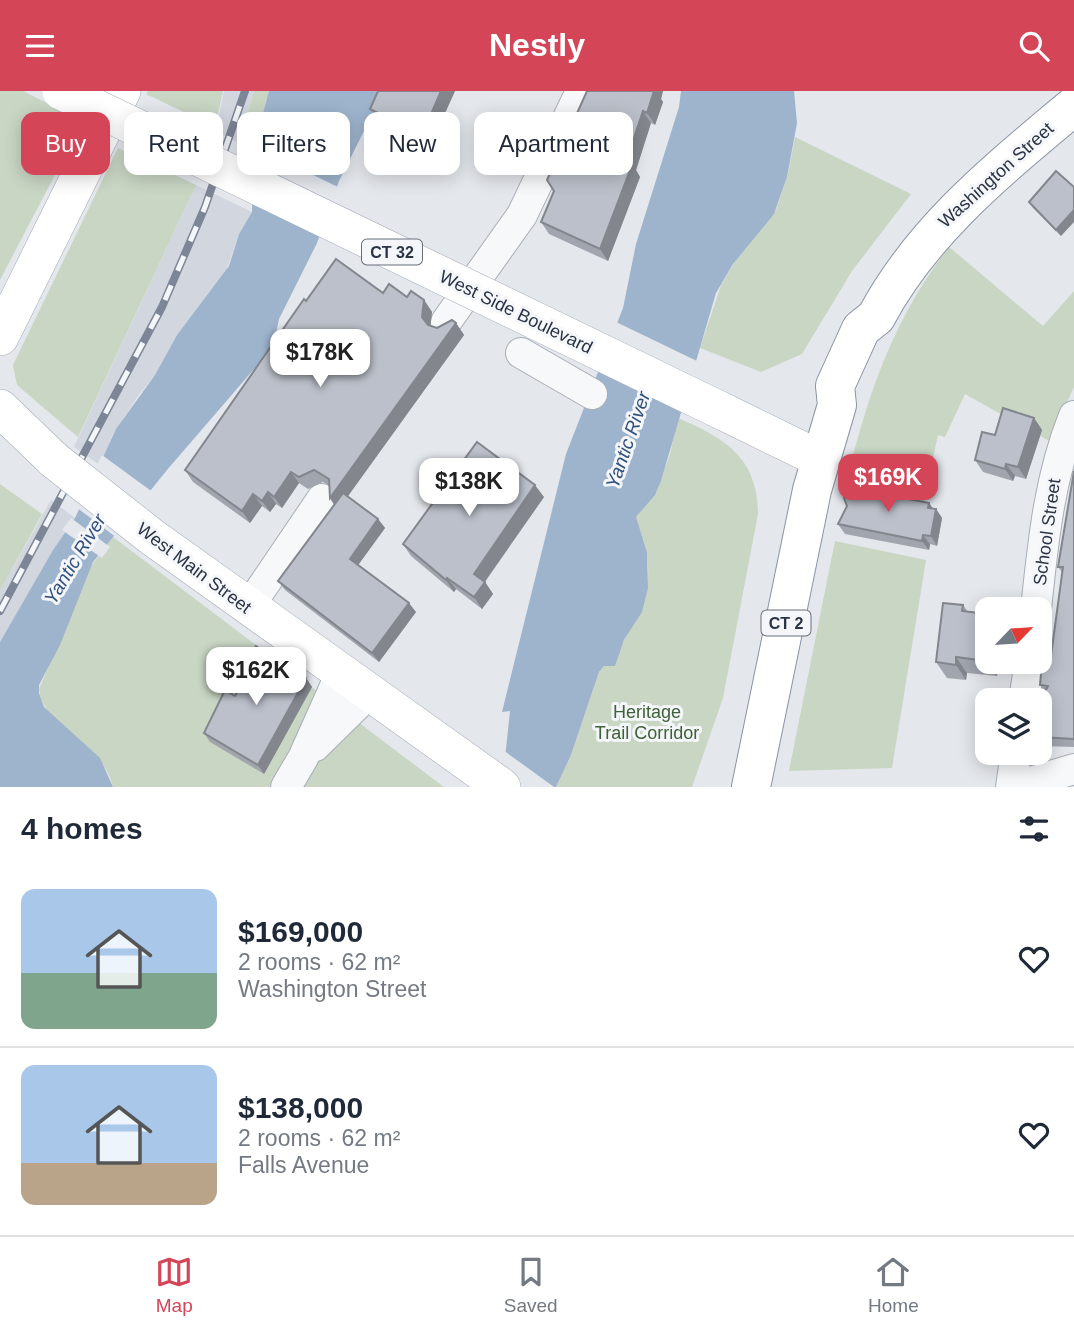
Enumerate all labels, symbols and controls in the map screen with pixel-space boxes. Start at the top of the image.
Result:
icon: menu [21,27,59,65]
text: Nestly [489,27,585,63]
icon: search [1015,27,1053,65]
chip: Buy [21,112,110,175]
chip: Rent [124,112,223,175]
chip: Filters [237,112,350,175]
chip: New [364,112,460,175]
chip: Apartment [474,112,633,175]
street label: Washington Street [935,118,1057,232]
road number: CT 32 [362,239,422,265]
street label: West Side Boulevard [436,266,596,358]
pin: $178K [271,329,369,389]
text: $178K [286,339,354,365]
water label: Yantic River [602,388,655,491]
pin: $169K [839,455,937,514]
pin: $138K [420,459,518,518]
text: $169K [854,464,922,490]
text: $138K [435,468,503,494]
street label: School Street [1030,477,1064,587]
water label: Yantic River [40,510,110,608]
street label: West Main Street [133,519,255,617]
north arrow [975,597,1052,674]
map controls [975,597,1052,765]
road number: CT 2 [762,611,810,635]
pin: $162K [207,647,305,707]
text: $162K [222,657,290,683]
button: layers [975,688,1052,765]
park label: Heritage Trail Corridor [595,702,699,743]
icon: filters [1015,810,1053,848]
text: 4 homes [21,812,143,845]
text: $169,000 [238,915,363,948]
icon: home [77,917,161,1001]
icon: heart [1015,940,1053,978]
text: 2 rooms · 62 m² [238,949,400,975]
text: Washington Street [238,976,426,1002]
text: $138,000 [238,1091,363,1124]
icon: home [77,1093,161,1177]
icon: heart [1015,1116,1053,1154]
text: 2 rooms · 62 m² [238,1125,400,1151]
text: Falls Avenue [238,1152,369,1178]
tab: Map [155,1253,193,1317]
tab: Saved [504,1253,558,1317]
tab: Home [868,1253,919,1317]

